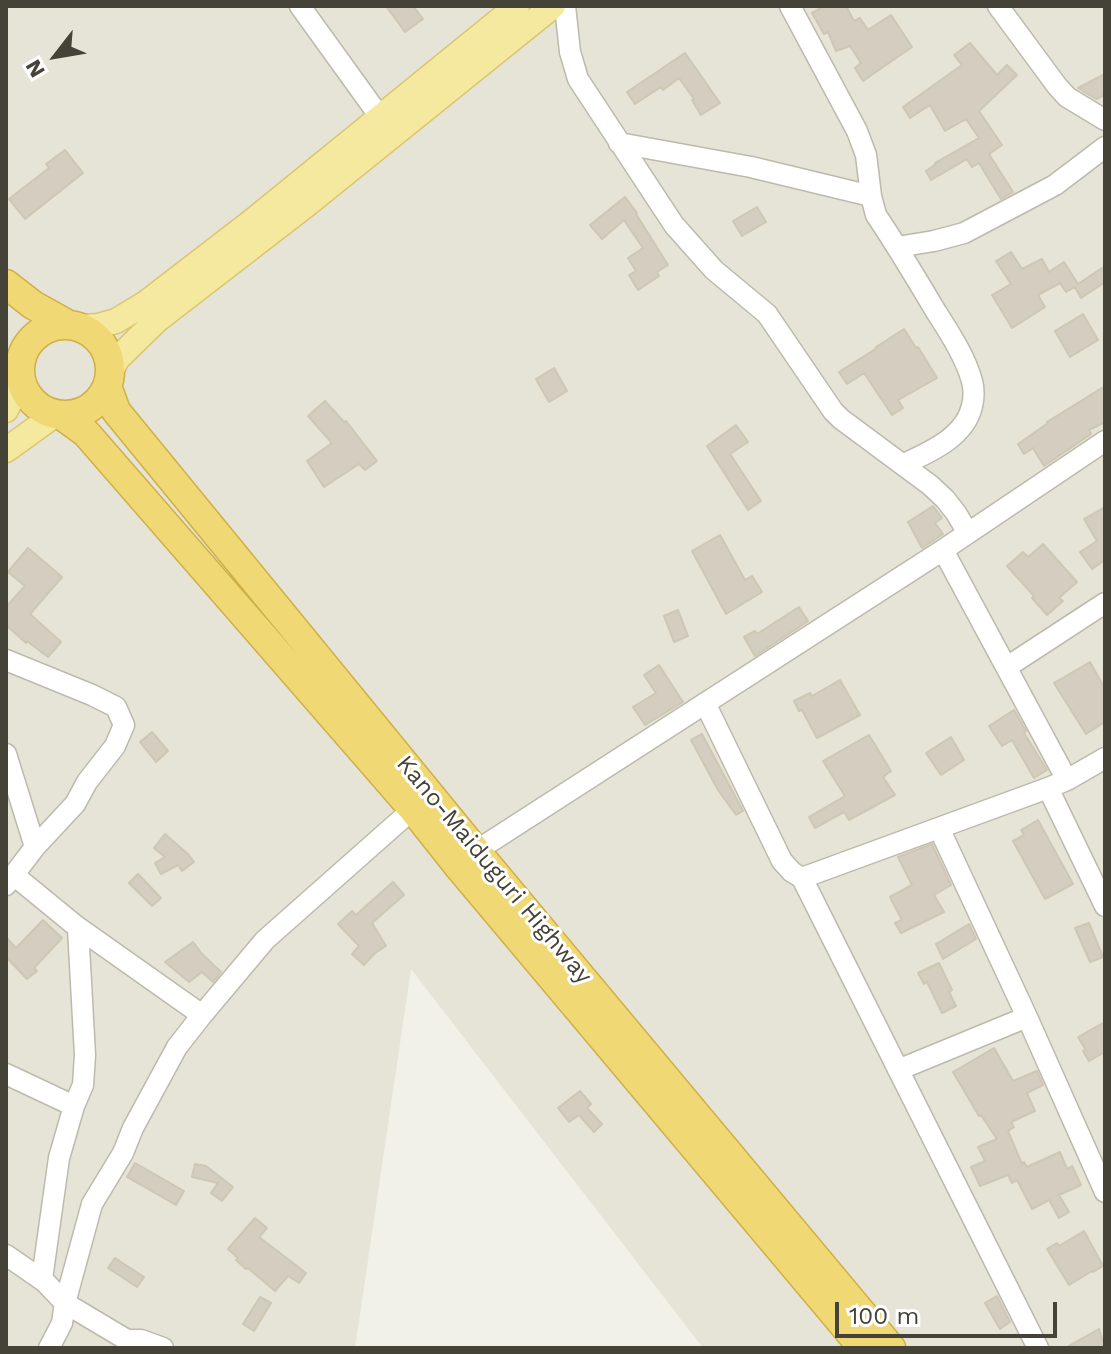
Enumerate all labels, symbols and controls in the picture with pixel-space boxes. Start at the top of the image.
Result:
north arrow [16,16,96,96]
text: N [20,55,50,82]
street label: Kano-Maiduguri Highway [390,750,598,990]
scale bar [839,1286,1061,1336]
text: 100 m [849,1302,919,1330]

